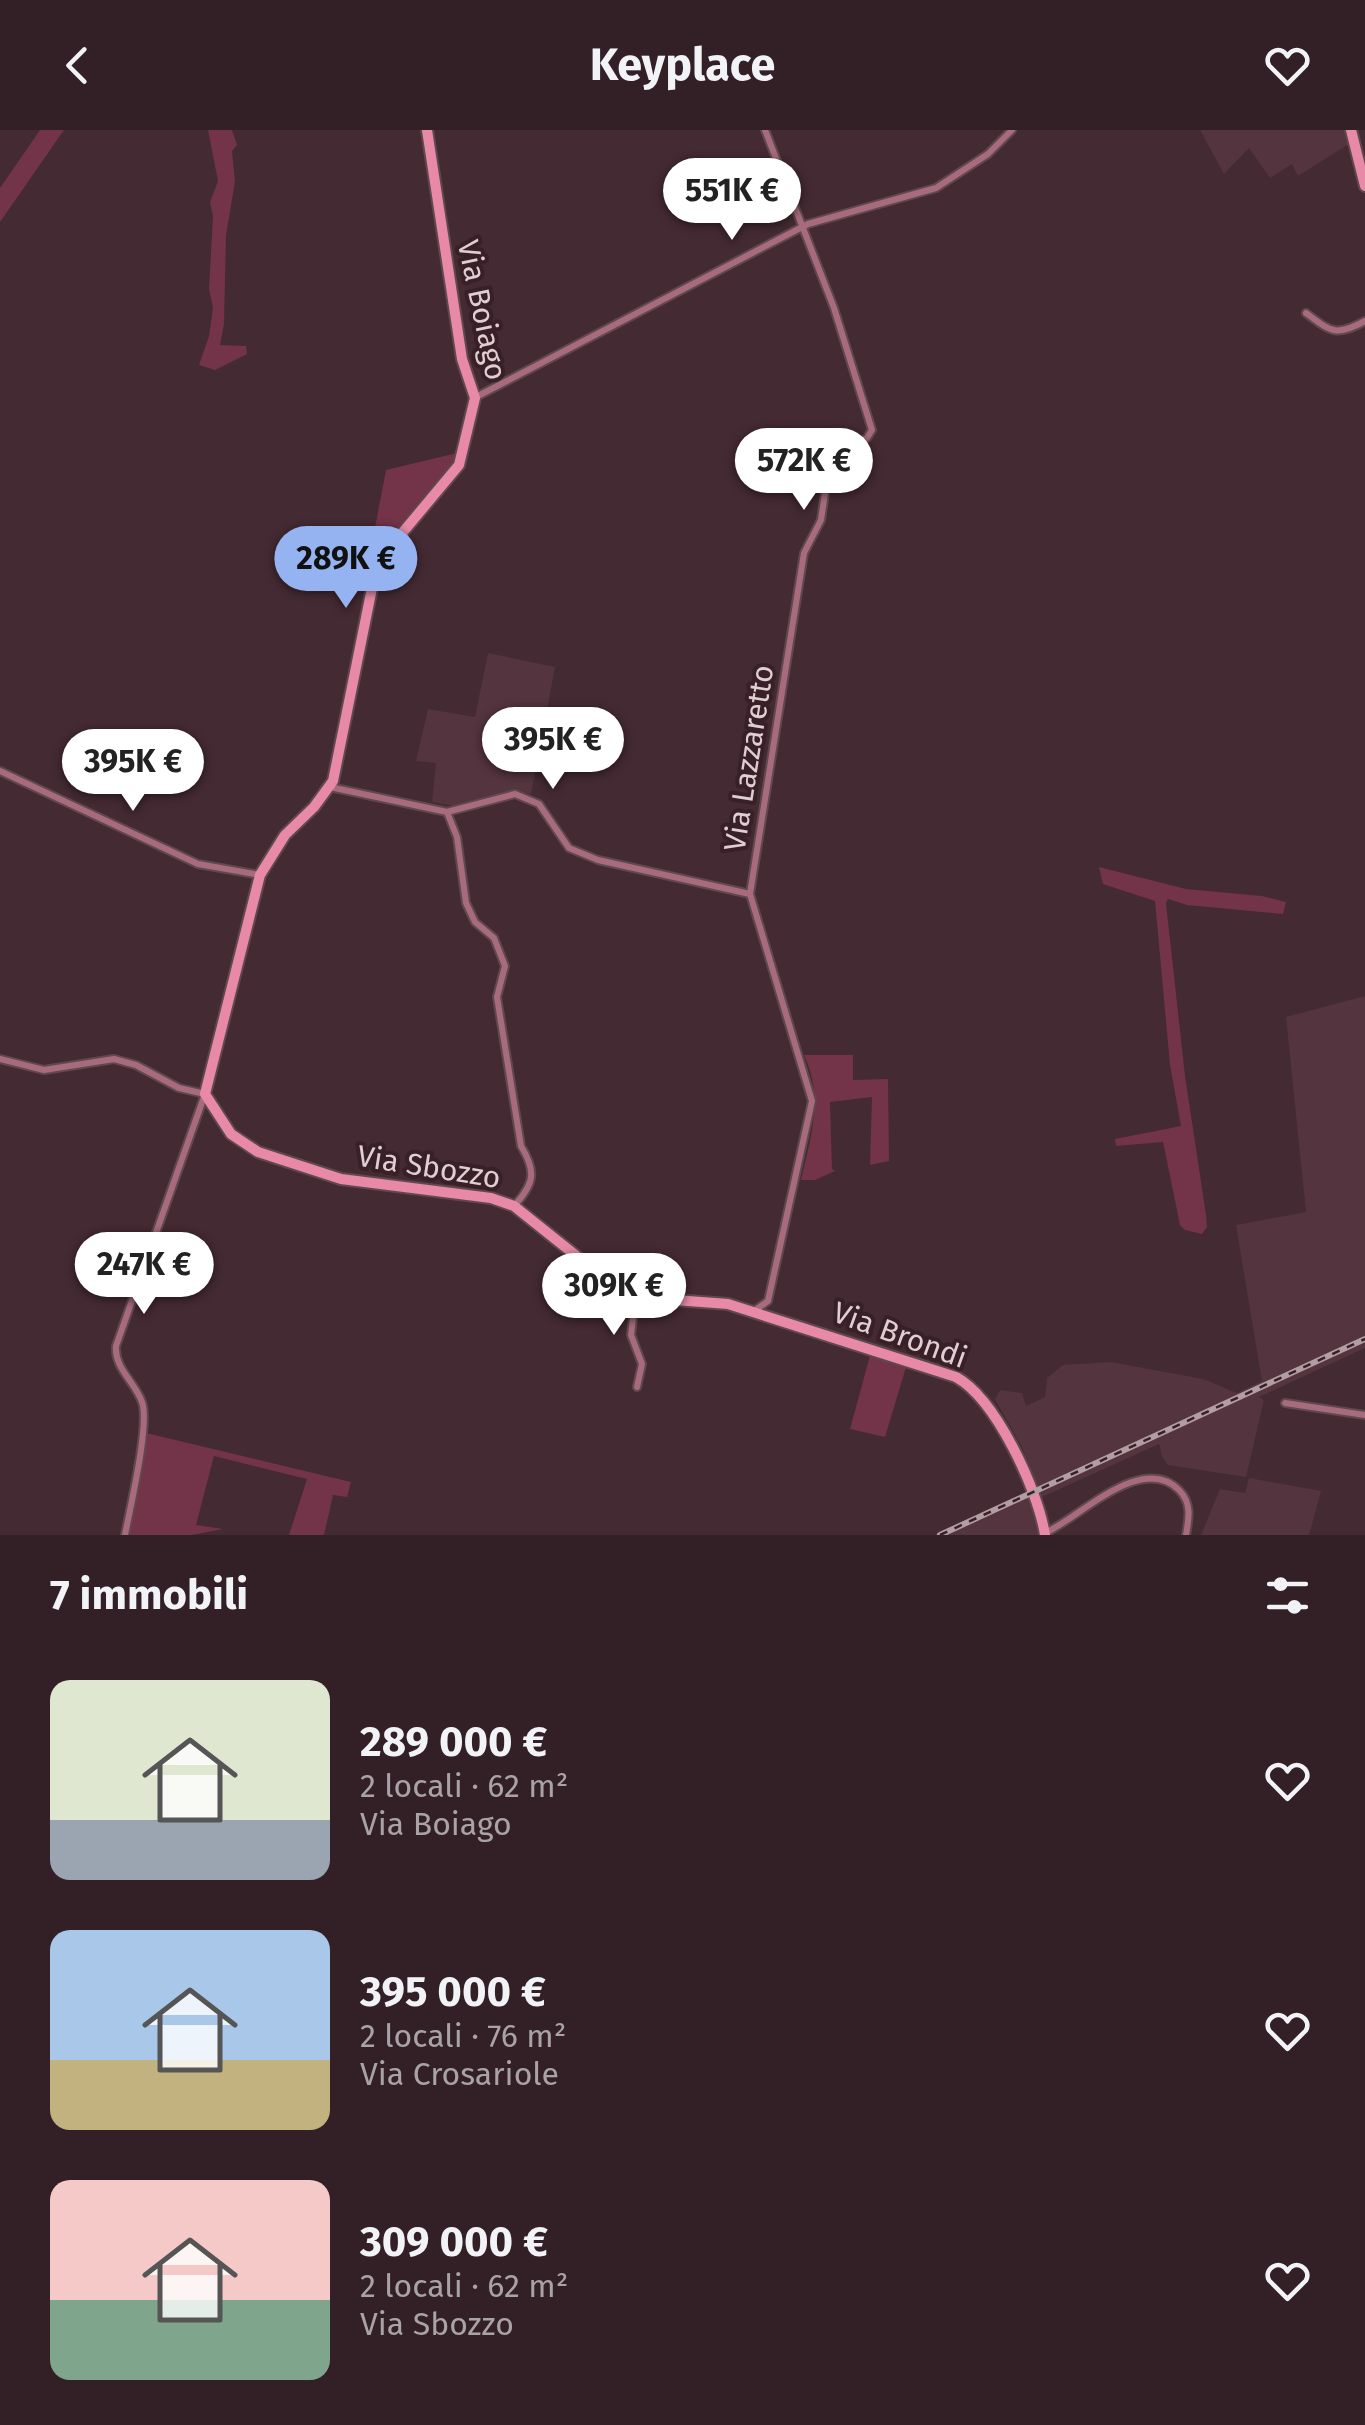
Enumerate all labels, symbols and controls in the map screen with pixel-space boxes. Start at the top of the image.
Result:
icon: back [50,38,105,93]
text: Keyplace [590,38,775,92]
icon: heart [1260,38,1315,93]
pin: 551K € [651,158,813,243]
text: 551K € [685,171,779,209]
street label: Via Boiago [450,237,514,383]
pin: 572K € [723,428,885,513]
text: 572K € [757,441,851,479]
pin: 289K € [265,526,427,611]
text: 289K € [296,539,396,577]
street label: Via Lazzaretto [716,662,782,854]
pin: 395K € [472,707,634,792]
text: 395K € [504,720,602,758]
pin: 395K € [52,729,214,814]
text: 395K € [84,742,182,780]
street label: Via Sbozzo [355,1138,503,1196]
pin: 247K € [63,1232,225,1317]
text: 247K € [97,1245,191,1283]
pin: 309K € [533,1253,695,1338]
text: 309K € [564,1266,664,1304]
street label: Via Brondi [828,1294,972,1376]
icon: filters [1260,1568,1315,1623]
text: 7 immobili [50,1570,248,1620]
text: 289 000 € [360,1717,547,1767]
icon: home [130,1720,250,1840]
icon: heart [1260,1753,1315,1808]
text: 2 locali · 62 m² [360,1767,568,1805]
text: Via Boiago [360,1805,512,1843]
text: 395 000 € [360,1967,546,2017]
icon: home [130,1970,250,2090]
icon: heart [1260,2003,1315,2058]
text: 2 locali · 76 m² [360,2017,566,2055]
text: Via Crosariole [360,2055,559,2093]
text: 309 000 € [360,2217,548,2267]
icon: home [130,2220,250,2340]
icon: heart [1260,2253,1315,2308]
text: 2 locali · 62 m² [360,2267,568,2305]
text: Via Sbozzo [360,2305,514,2343]

